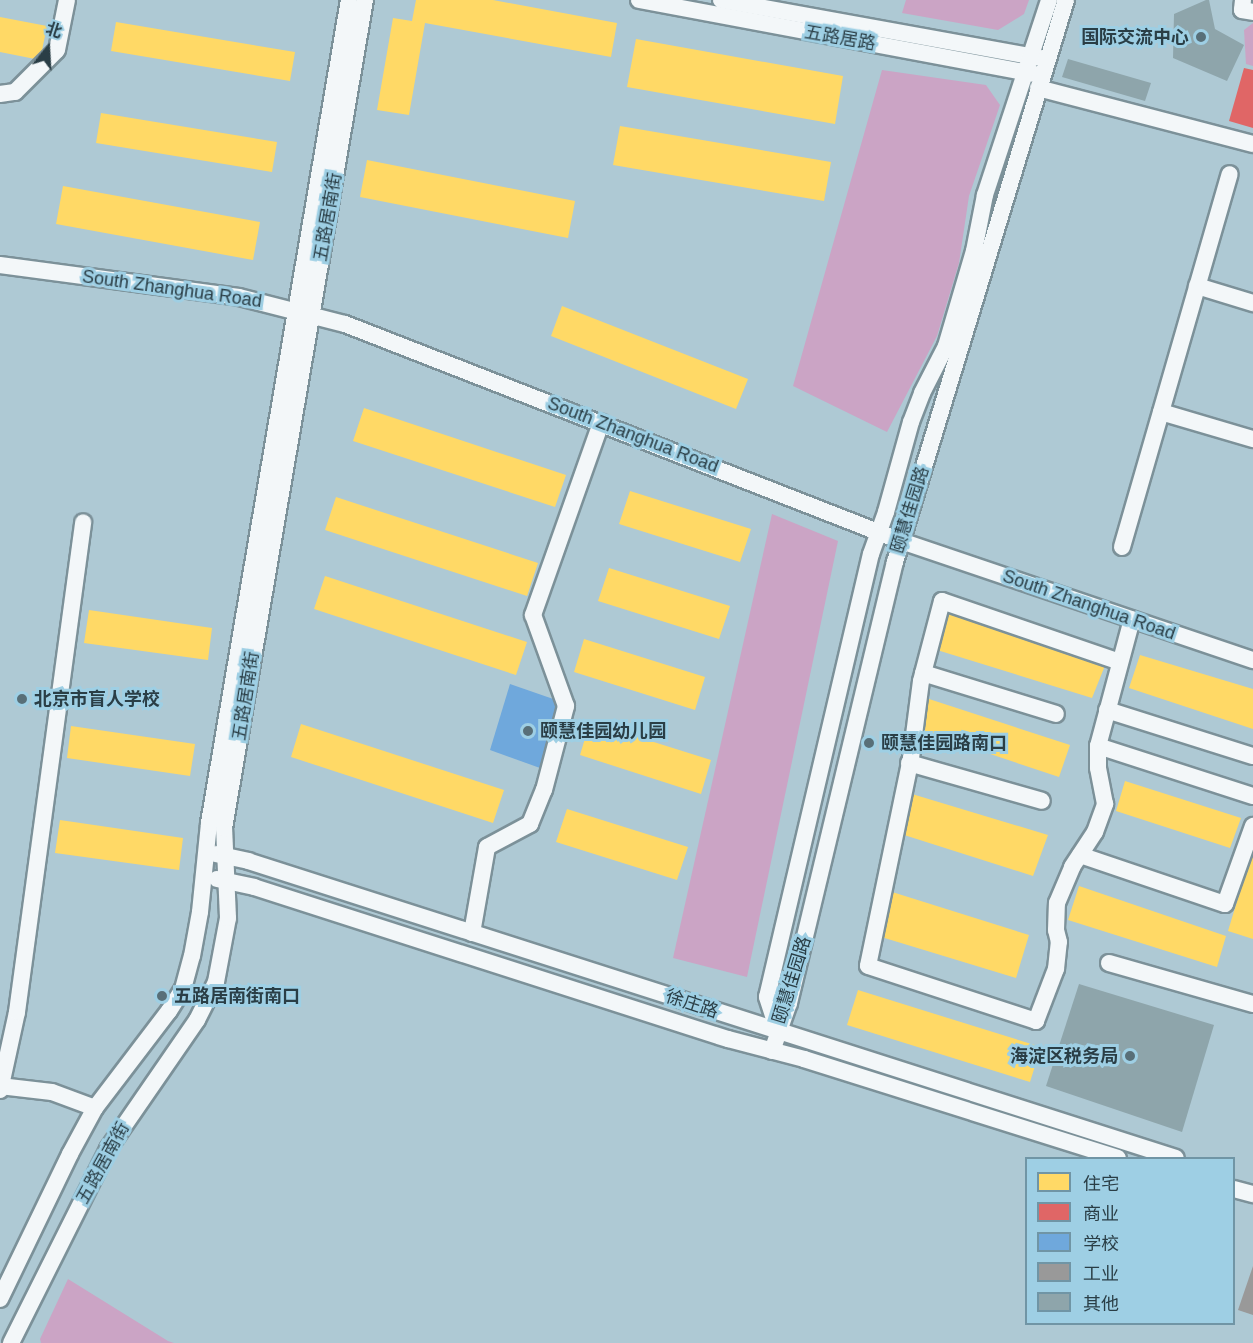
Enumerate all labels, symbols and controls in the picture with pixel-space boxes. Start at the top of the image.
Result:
north arrow [18,18,78,78]
text: 北 [43,20,64,41]
street label: 五路居路 [803,21,877,55]
place label: 国际交流中心 [1081,26,1189,48]
marker: 国际交流中心 [1194,30,1208,44]
street label: 五路居南街 [310,171,346,263]
street label: South Zhanghua Road [81,266,263,312]
street label: South Zhanghua Road [545,392,721,478]
street label: 颐慧佳园路 [887,464,933,556]
street label: South Zhanghua Road [1000,565,1178,645]
street label: 五路居南街 [228,650,264,742]
place label: 北京市盲人学校 [34,688,160,710]
marker: 北京市盲人学校 [15,692,29,706]
place label: 颐慧佳园幼儿园 [540,720,666,742]
marker: 颐慧佳园幼儿园 [521,724,535,738]
place label: 颐慧佳园路南口 [881,732,1007,754]
marker: 颐慧佳园路南口 [862,736,876,750]
street label: 颐慧佳园路 [769,934,815,1026]
place label: 五路居南街南口 [174,985,300,1007]
street label: 徐庄路 [663,985,721,1023]
marker: 五路居南街南口 [155,989,169,1003]
place label: 海淀区税务局 [1010,1045,1118,1067]
marker: 海淀区税务局 [1123,1049,1137,1063]
street label: 五路居南街 [72,1118,134,1208]
legend [1025,1157,1235,1325]
text: 住宅 [1083,1174,1119,1194]
text: 商业 [1083,1204,1119,1224]
text: 学校 [1083,1234,1119,1254]
text: 工业 [1083,1264,1119,1284]
text: 其他 [1083,1294,1119,1314]

